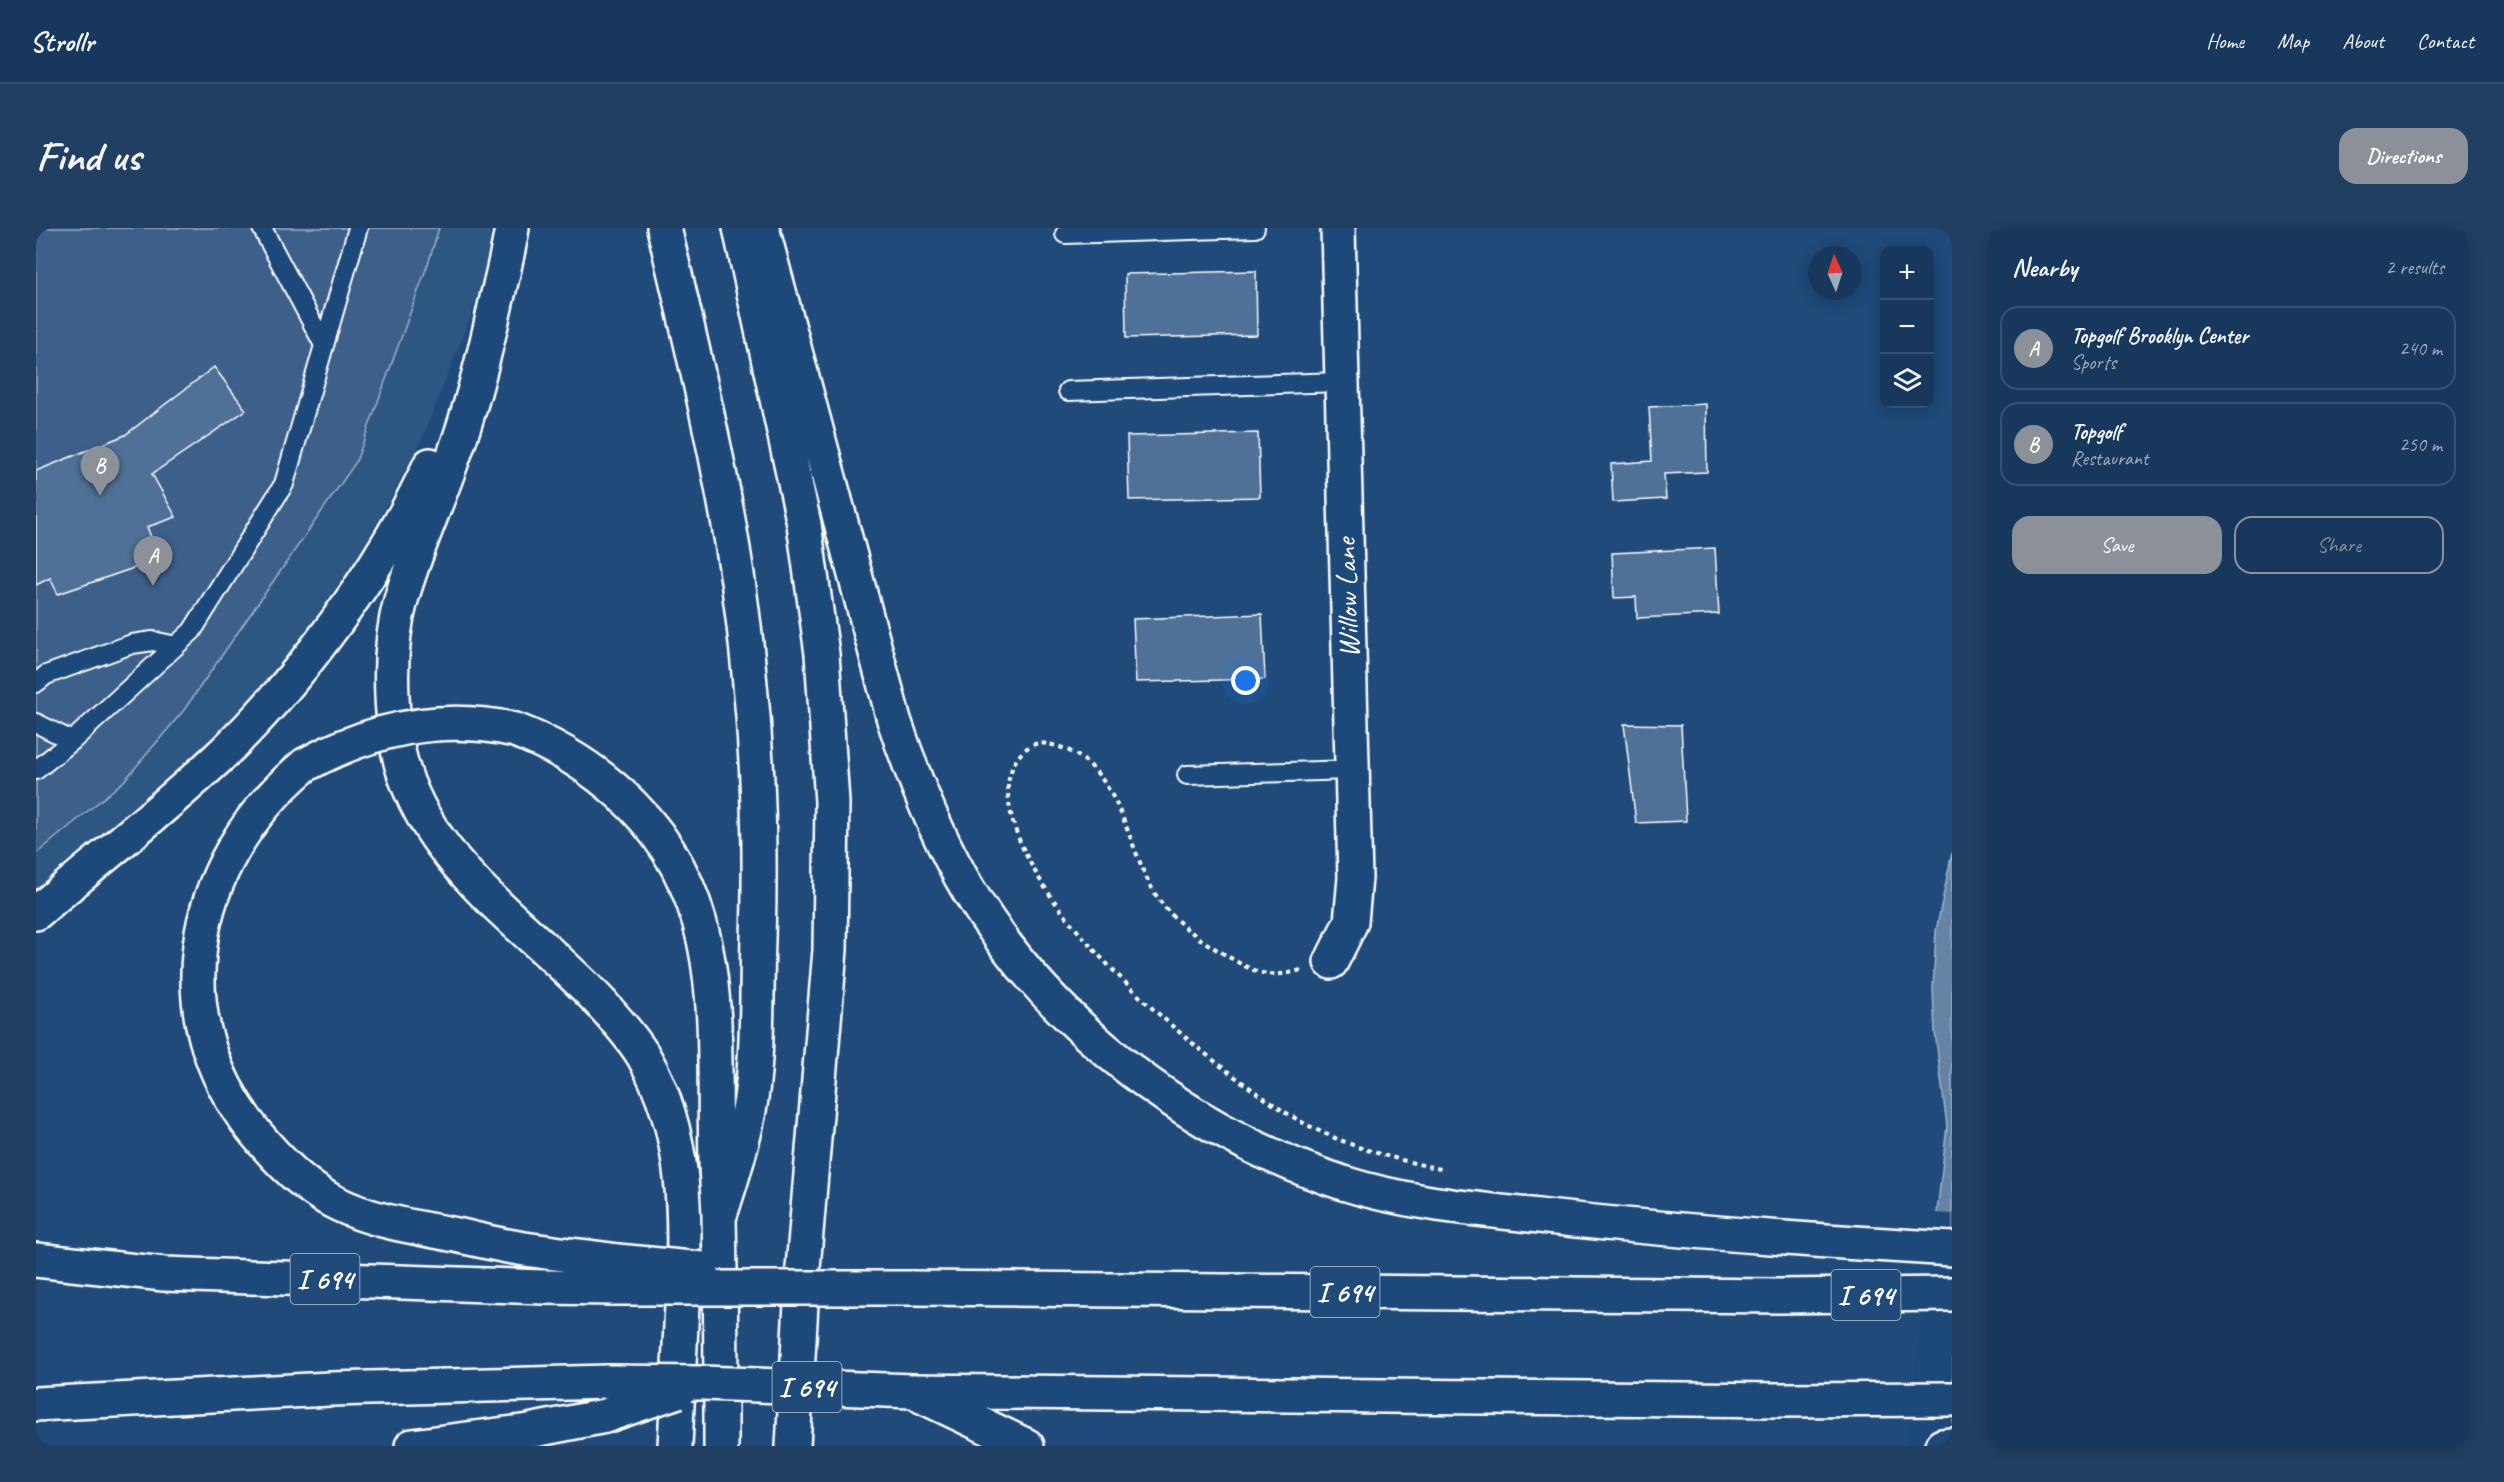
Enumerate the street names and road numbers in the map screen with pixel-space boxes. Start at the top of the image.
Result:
street label: Willow Lane [1326,535,1368,659]
road number: I 694 [290,1254,360,1304]
road number: I 694 [1310,1267,1380,1317]
road number: I 694 [1832,1270,1900,1320]
road number: I 694 [772,1362,842,1412]

